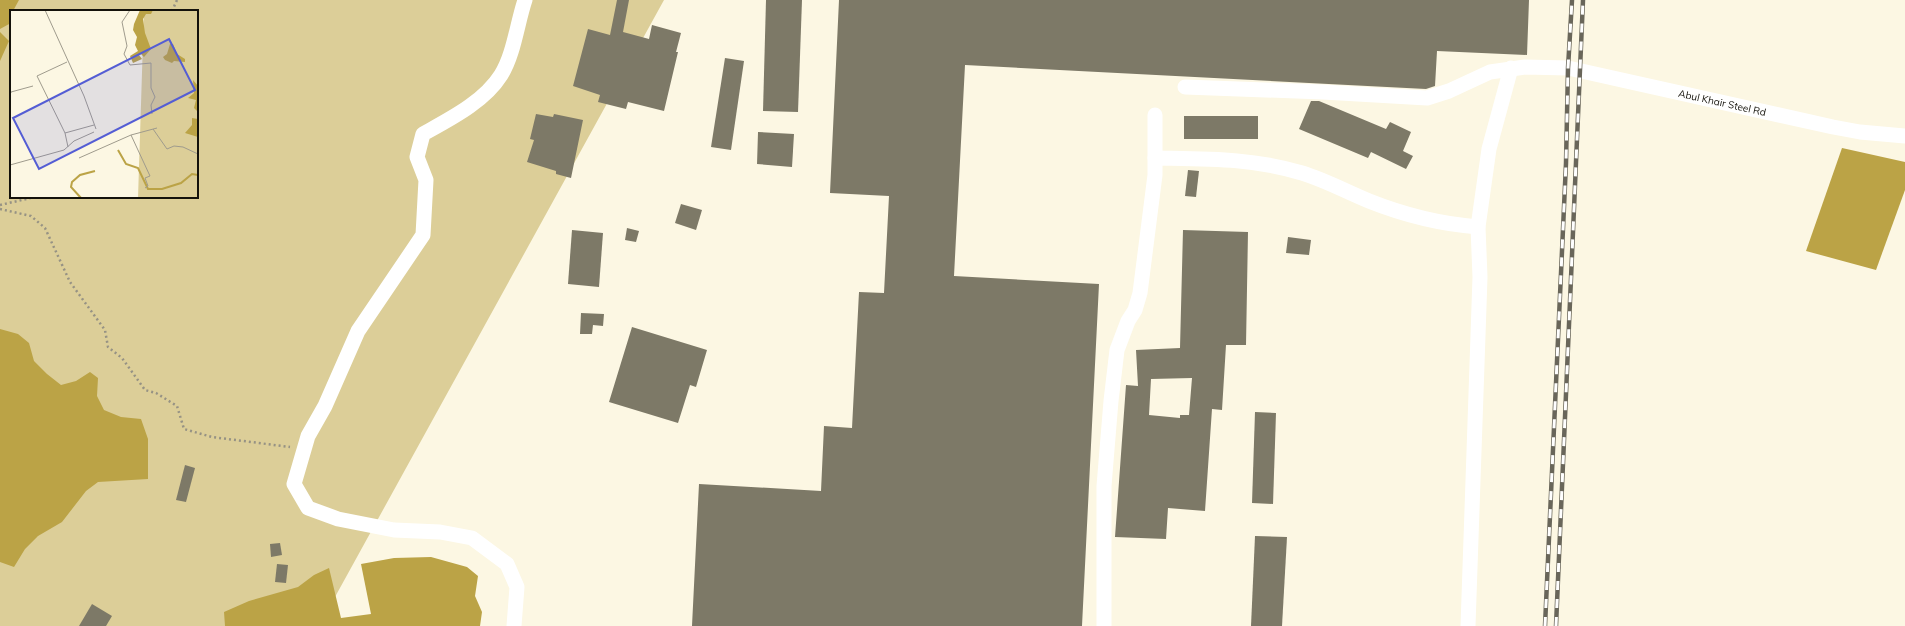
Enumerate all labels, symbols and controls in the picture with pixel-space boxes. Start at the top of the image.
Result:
inset map [10,10,198,198]
street label: Abul Khair Steel Rd [1677,86,1767,118]

